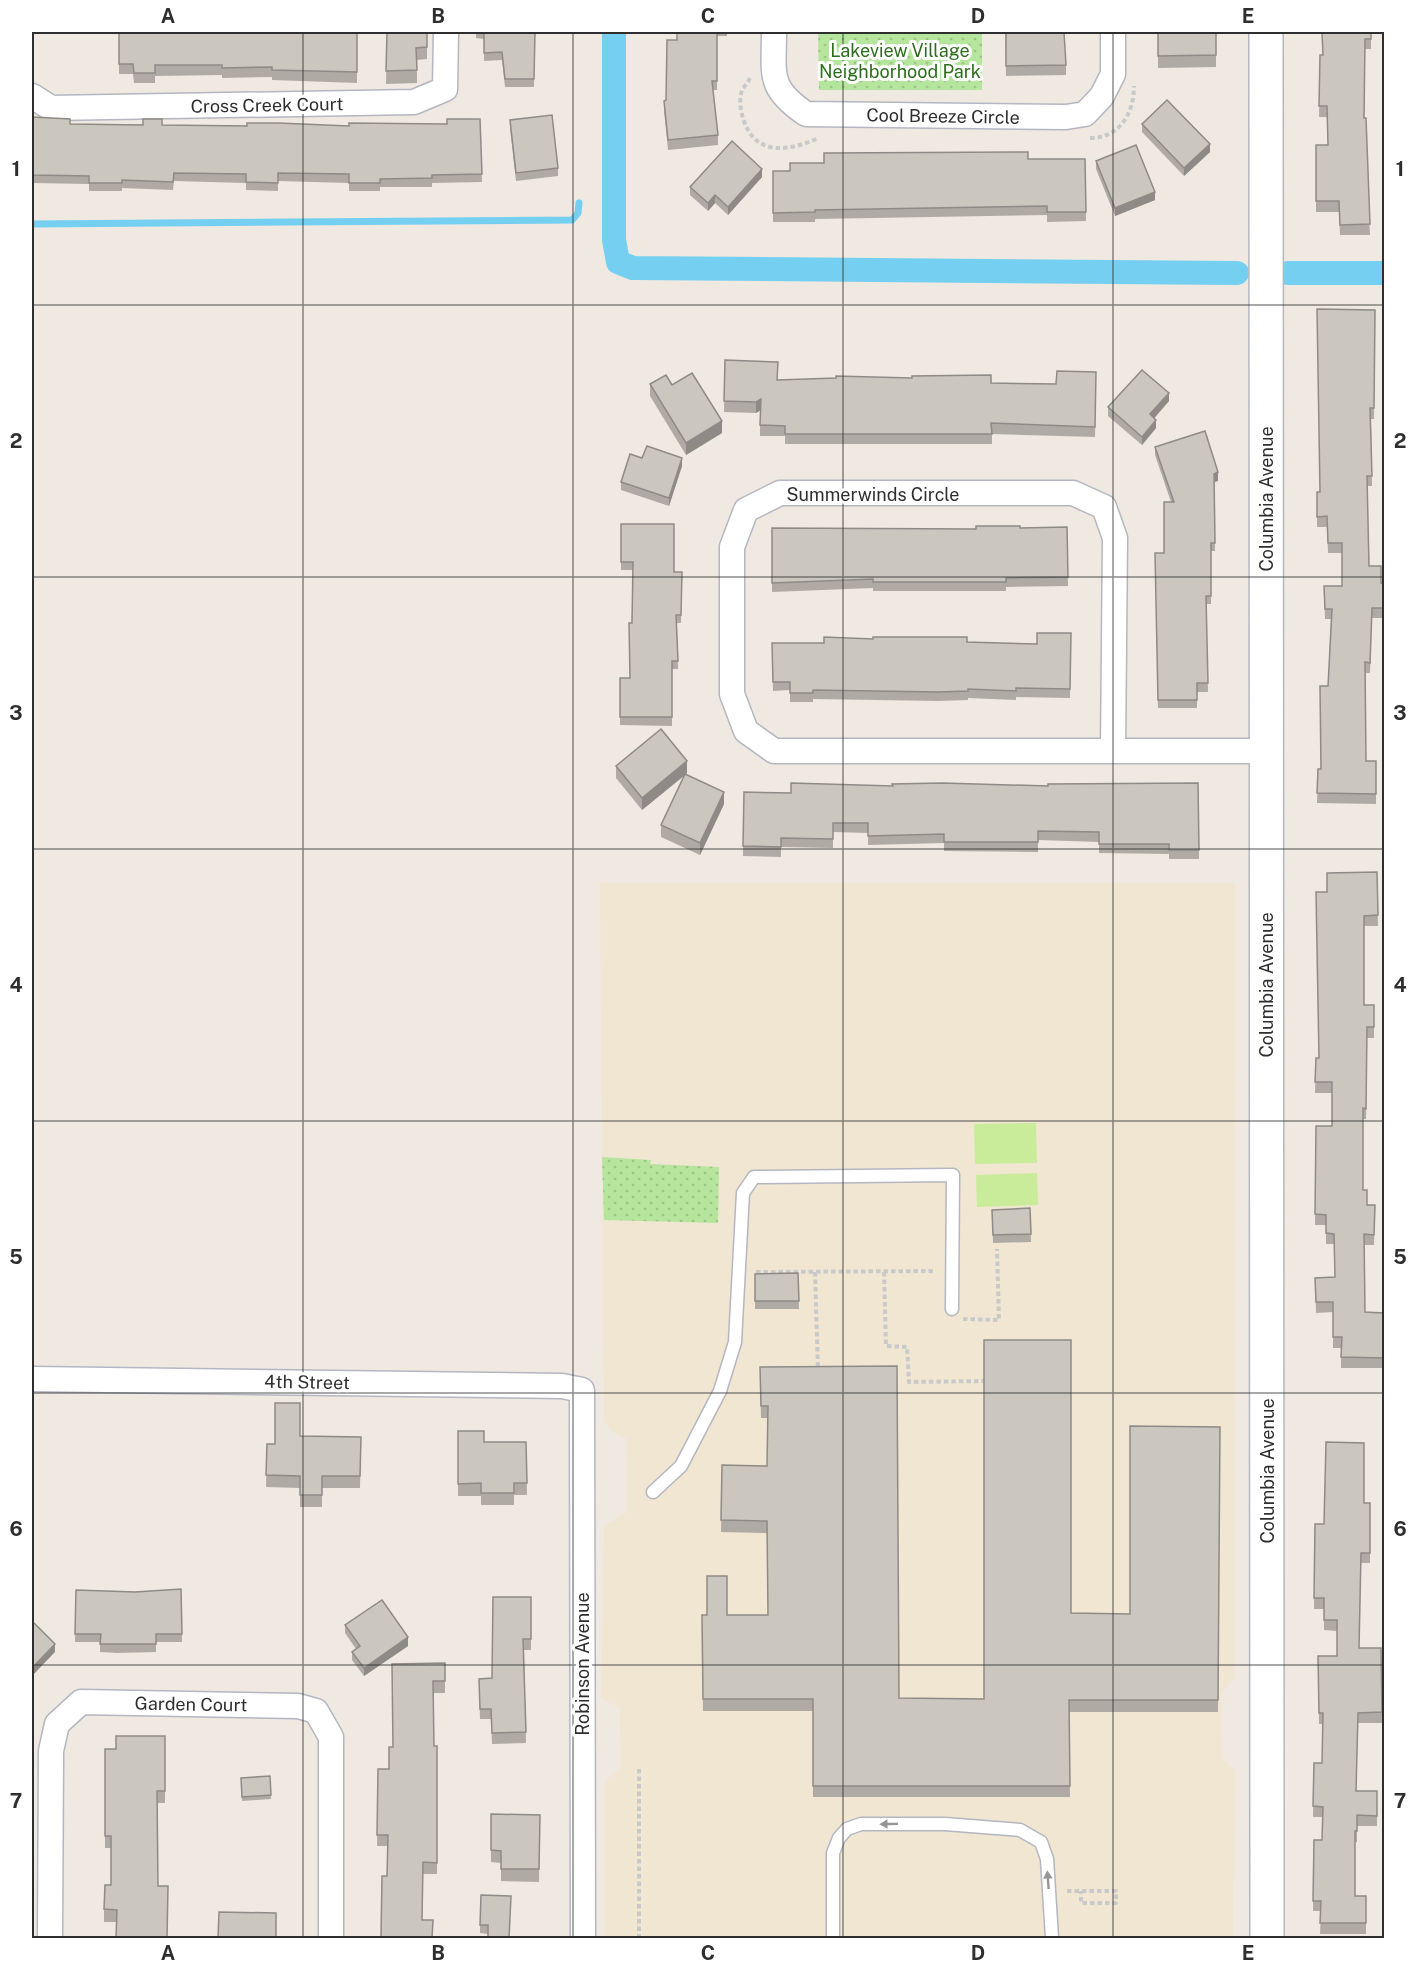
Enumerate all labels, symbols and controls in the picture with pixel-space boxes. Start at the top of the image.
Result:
text: A [161,4,175,28]
text: B [431,4,445,28]
text: C [701,4,715,28]
text: D [971,4,985,28]
text: E [1242,4,1254,28]
park label: Lakeview Village Neighborhood Park [819,40,981,82]
street label: Cross Creek Court [190,93,344,117]
street label: Cool Breeze Circle [866,104,1020,128]
text: 1 [12,157,20,181]
text: 1 [1396,157,1404,181]
street label: Columbia Avenue [1256,426,1277,572]
text: 2 [10,429,22,453]
text: 2 [1394,429,1406,453]
street label: Summerwinds Circle [786,484,960,505]
text: 3 [9,701,23,725]
text: 3 [1393,701,1407,725]
street label: Columbia Avenue [1256,912,1277,1058]
text: 4 [9,973,23,997]
text: 4 [1393,973,1407,997]
text: 5 [9,1245,23,1269]
text: 5 [1393,1245,1407,1269]
street label: 4th Street [264,1371,350,1393]
street label: Columbia Avenue [1257,1398,1278,1544]
text: 6 [9,1517,23,1541]
text: 6 [1393,1517,1407,1541]
street label: Robinson Avenue [572,1592,593,1736]
street label: Garden Court [135,1693,247,1715]
text: 7 [10,1789,22,1813]
text: 7 [1394,1789,1406,1813]
one-way arrow [879,1819,898,1829]
one-way arrow [1043,1871,1053,1890]
text: A [161,1941,175,1965]
text: B [431,1941,445,1965]
text: C [701,1941,715,1965]
text: D [971,1941,985,1965]
text: E [1242,1941,1254,1965]

